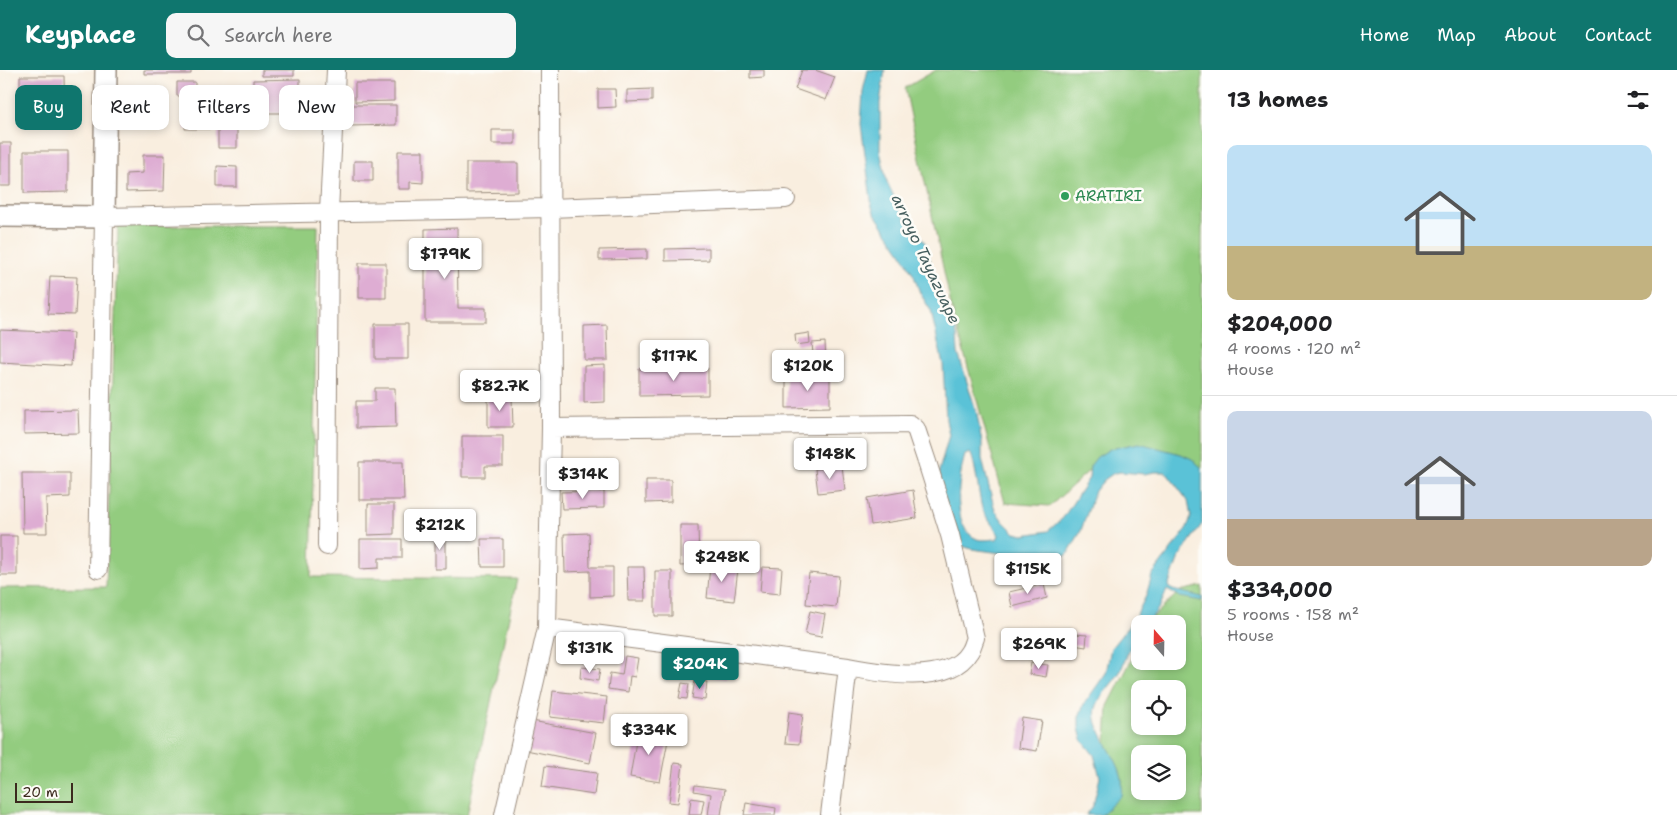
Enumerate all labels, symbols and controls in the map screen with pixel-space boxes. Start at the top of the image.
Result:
search box [166,13,516,58]
text: Keyplace [25,19,136,51]
icon: search [184,21,212,49]
text: Search here [224,23,333,48]
text: Home [1360,23,1409,47]
text: Map [1437,23,1476,47]
text: About [1504,23,1557,47]
text: Contact [1585,23,1652,47]
chip: Buy [15,85,82,130]
chip: Rent [92,85,169,130]
chip: Filters [179,85,269,130]
chip: New [279,85,354,130]
text: 13 homes [1227,86,1328,114]
icon: filters [1624,86,1652,114]
icon: home [1395,178,1485,268]
place label: ARATIRI [1075,186,1142,206]
marker: ARATIRI [1059,190,1071,202]
water label: arroyo Tayazuape [887,191,965,327]
pin: $179K [410,238,480,280]
text: $179K [420,243,470,264]
text: $204,000 [1227,310,1333,338]
text: 4 rooms · 120 m² [1227,338,1361,359]
pin: $117K [639,340,709,382]
text: $117K [651,345,697,366]
pin: $120K [773,350,843,392]
text: $120K [783,355,833,376]
text: House [1227,359,1274,380]
pin: $82.7K [459,370,541,412]
text: $82.7K [471,375,529,396]
pin: $148K [795,438,865,480]
text: $148K [805,443,855,464]
icon: home [1395,443,1485,533]
pin: $314K [548,458,618,500]
text: $314K [558,463,608,484]
pin: $212K [405,508,475,551]
text: $212K [415,514,465,535]
pin: $248K [687,540,757,583]
text: $248K [695,546,749,567]
pin: $115K [993,552,1063,595]
text: $115K [1005,558,1051,579]
text: $334,000 [1227,576,1333,604]
text: 5 rooms · 158 m² [1227,604,1359,625]
north arrow [1131,615,1186,670]
map controls [1131,615,1186,800]
text: House [1227,625,1274,646]
pin: $269K [1004,628,1074,670]
pin: $131K [555,632,625,674]
text: $269K [1012,633,1066,654]
text: $131K [567,637,613,658]
pin: $204K [665,648,735,690]
text: $204K [673,653,727,674]
button: locate [1131,680,1186,735]
pin: $334K [614,714,684,756]
text: $334K [622,719,676,740]
button: layers [1131,745,1186,800]
scale bar [15,780,72,803]
text: 20 m [22,783,58,801]

